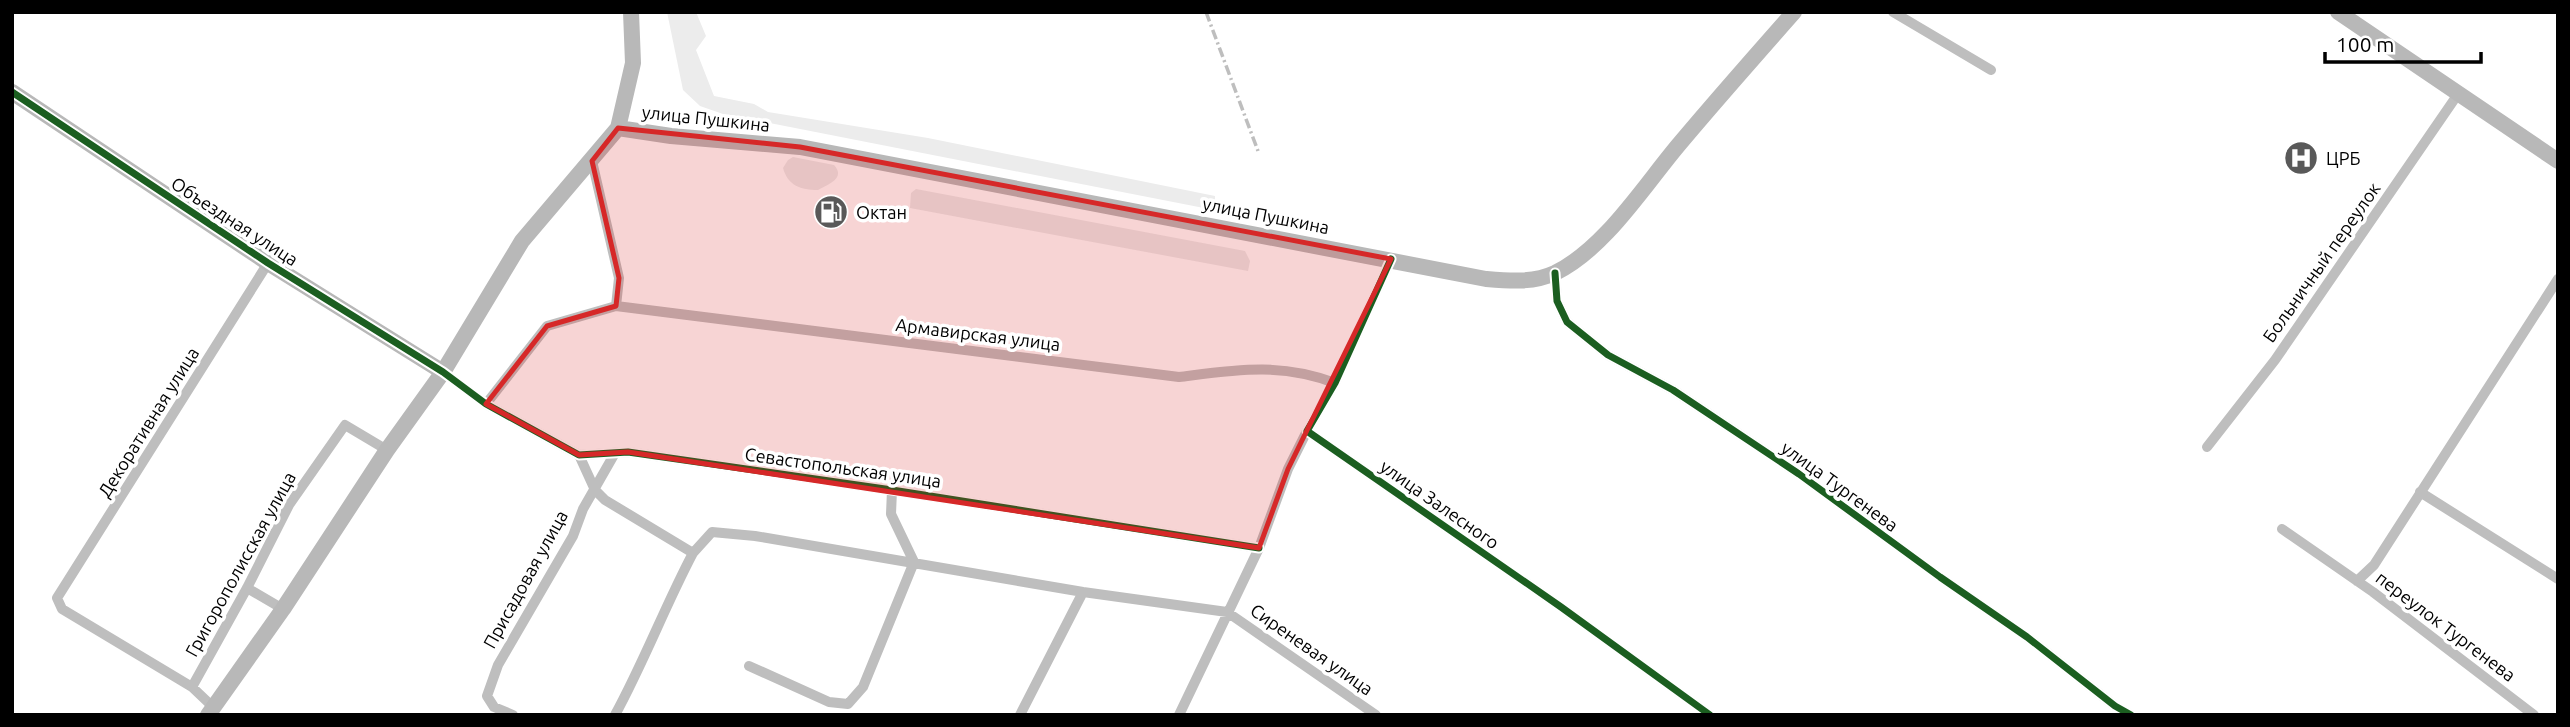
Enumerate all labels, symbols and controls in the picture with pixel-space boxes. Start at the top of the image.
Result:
scale bar [2325,21,2481,65]
text: 100 m [2336,32,2394,56]
street label: улица Пушкина [641,101,771,135]
hospital icon: ЦРБ [2282,139,2320,177]
place label: ЦРБ [2326,148,2361,168]
street label: Объездная улица [168,173,302,269]
street label: Больничный переулок [2258,178,2384,346]
fuel station icon: Октан [812,193,850,231]
street label: улица Пушкина [1201,193,1331,237]
place label: Октан [856,202,907,222]
street label: Армавирская улица [895,314,1061,354]
street label: Декоративная улица [94,343,202,501]
street label: улица Тургенева [1778,437,1902,535]
street label: Севастопольская улица [744,443,942,491]
street label: улица Залесного [1377,456,1503,552]
street label: Григорополисская улица [181,468,299,660]
street label: Присадовая улица [479,507,571,651]
street label: переулок Тургенева [2372,567,2520,685]
street label: Сиреневая улица [1247,599,1377,699]

